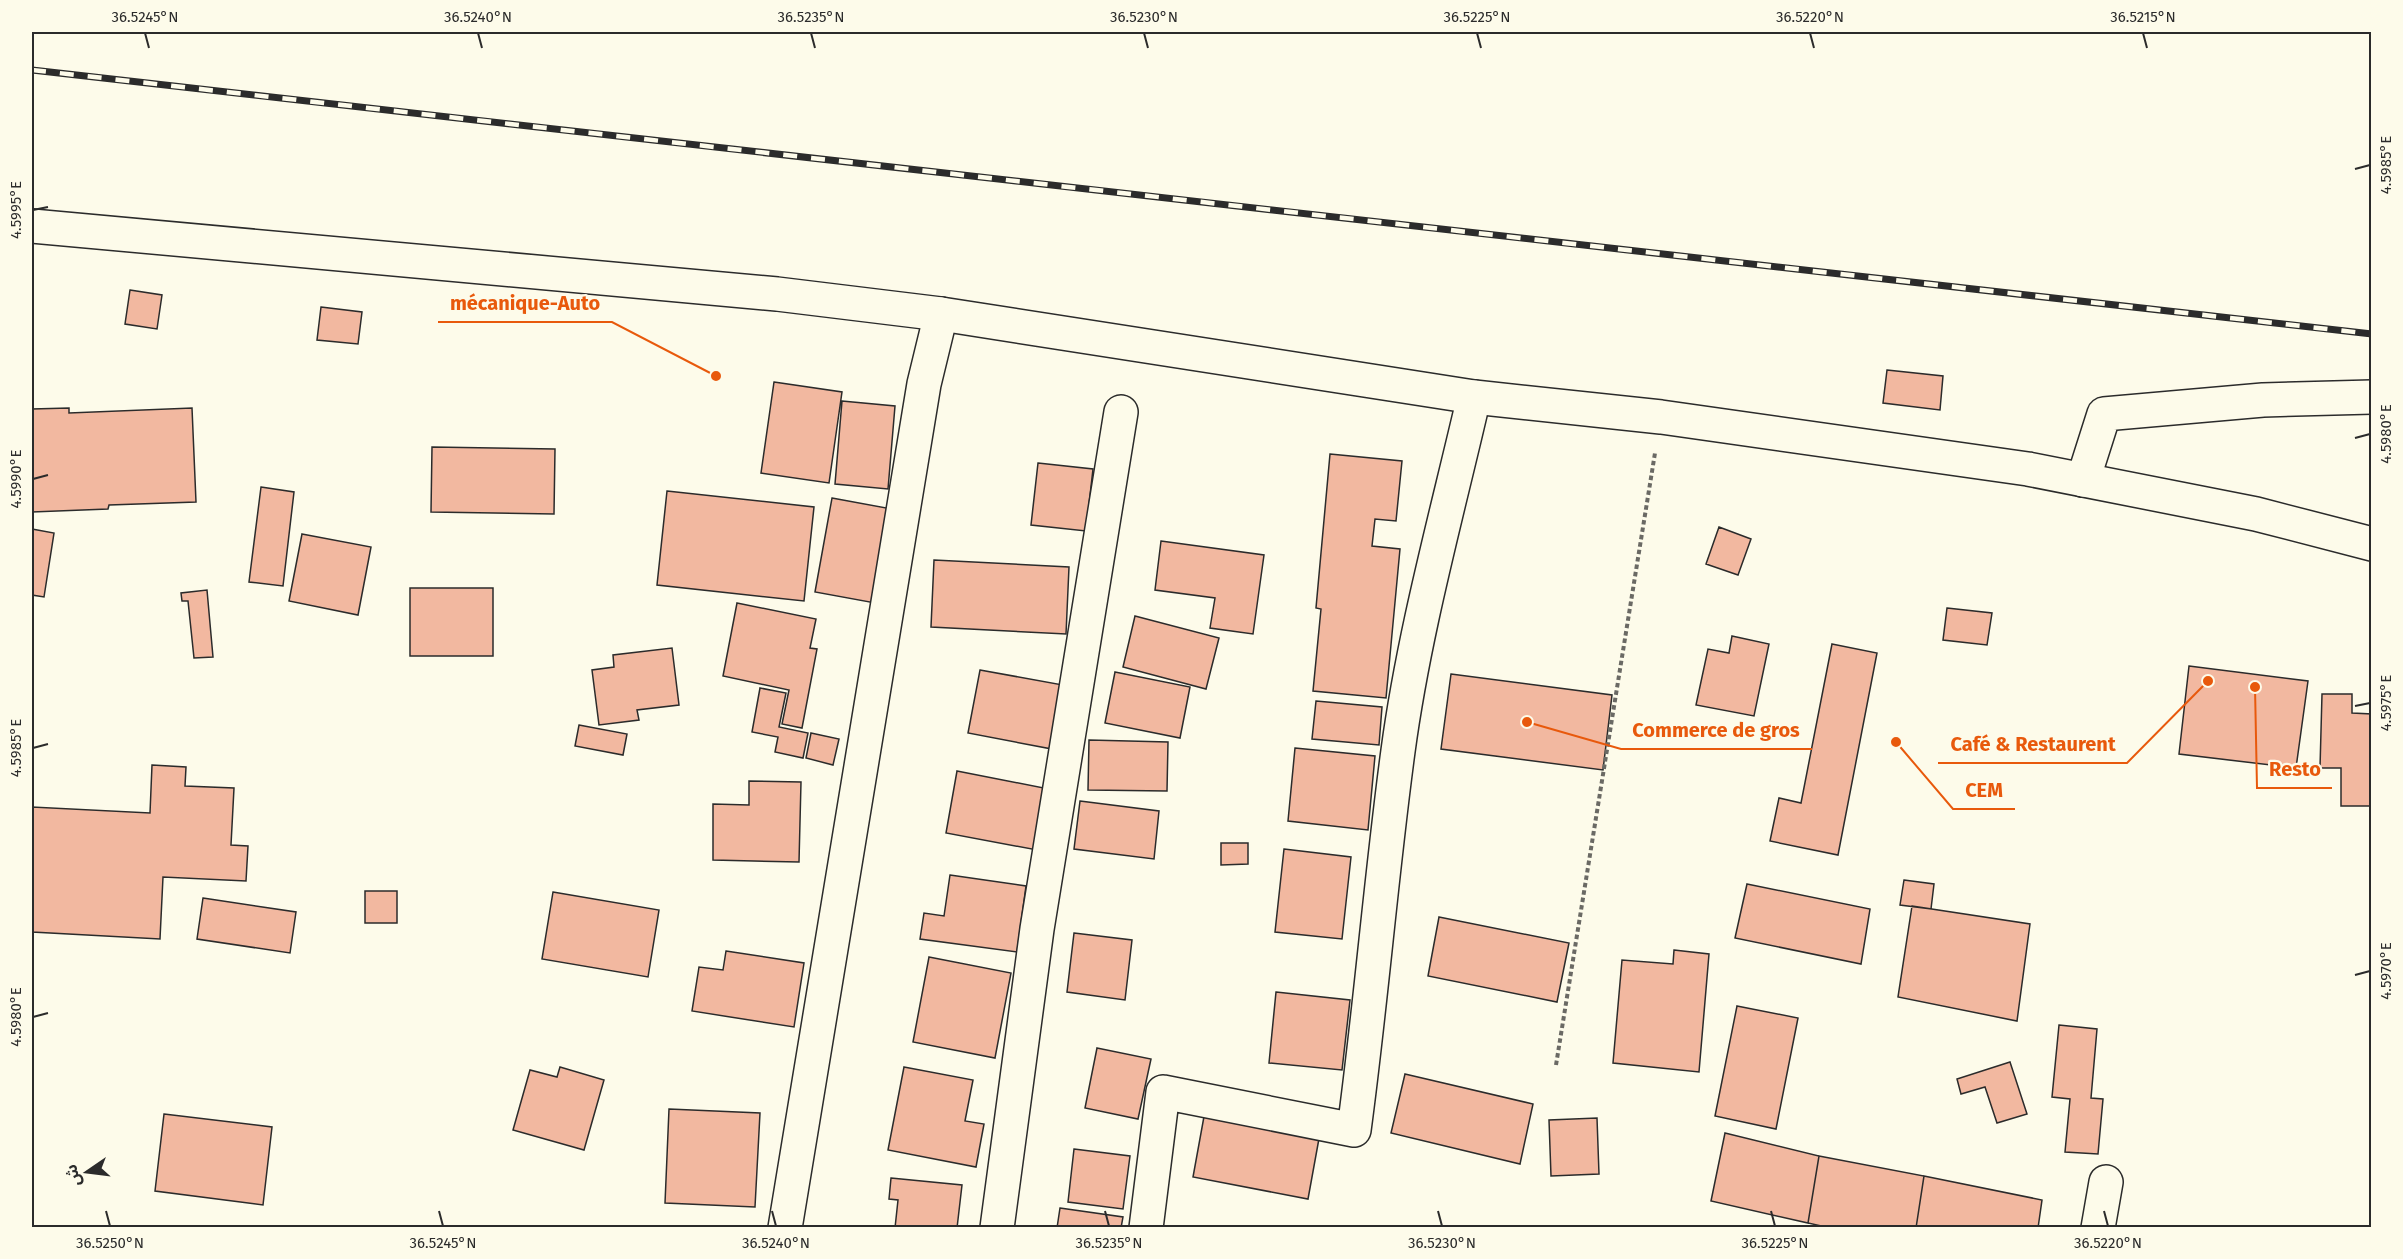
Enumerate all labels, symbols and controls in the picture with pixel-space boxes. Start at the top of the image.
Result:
text: 36.5245°N [112,8,178,26]
text: 36.5240°N [444,8,512,26]
text: 36.5235°N [778,8,844,26]
text: 36.5230°N [1110,8,1178,26]
text: 36.5225°N [1444,8,1510,26]
text: 36.5220°N [1776,8,1844,26]
text: 36.5215°N [2110,8,2176,26]
text: 4.5985°E [2377,136,2395,194]
text: 4.5995°E [7,181,25,239]
callout: mécanique-Auto [438,284,612,322]
text: mécanique-Auto [450,291,600,315]
text: 4.5980°E [2377,404,2395,464]
text: 4.5990°E [7,449,25,509]
text: 4.5975°E [2377,675,2395,731]
callout: Commerce de gros [1621,711,1812,749]
text: Commerce de gros [1632,718,1800,742]
text: 4.5985°E [7,719,25,777]
callout: Café & Restaurent [1938,725,2127,763]
text: Café & Restaurent [1950,732,2116,756]
callout: Resto [2257,750,2332,788]
text: Resto [2269,757,2321,781]
callout: CEM [1953,771,2015,809]
text: CEM [1965,778,2003,802]
text: 4.5970°E [2377,942,2395,1000]
text: 4.5980°E [7,987,25,1047]
north arrow [57,1142,117,1202]
text: ش [61,1162,85,1188]
text: 36.5250°N [76,1234,144,1252]
text: 36.5245°N [410,1234,476,1252]
text: 36.5240°N [742,1234,810,1252]
text: 36.5235°N [1076,1234,1142,1252]
text: 36.5230°N [1408,1234,1476,1252]
text: 36.5225°N [1742,1234,1808,1252]
text: 36.5220°N [2074,1234,2142,1252]

